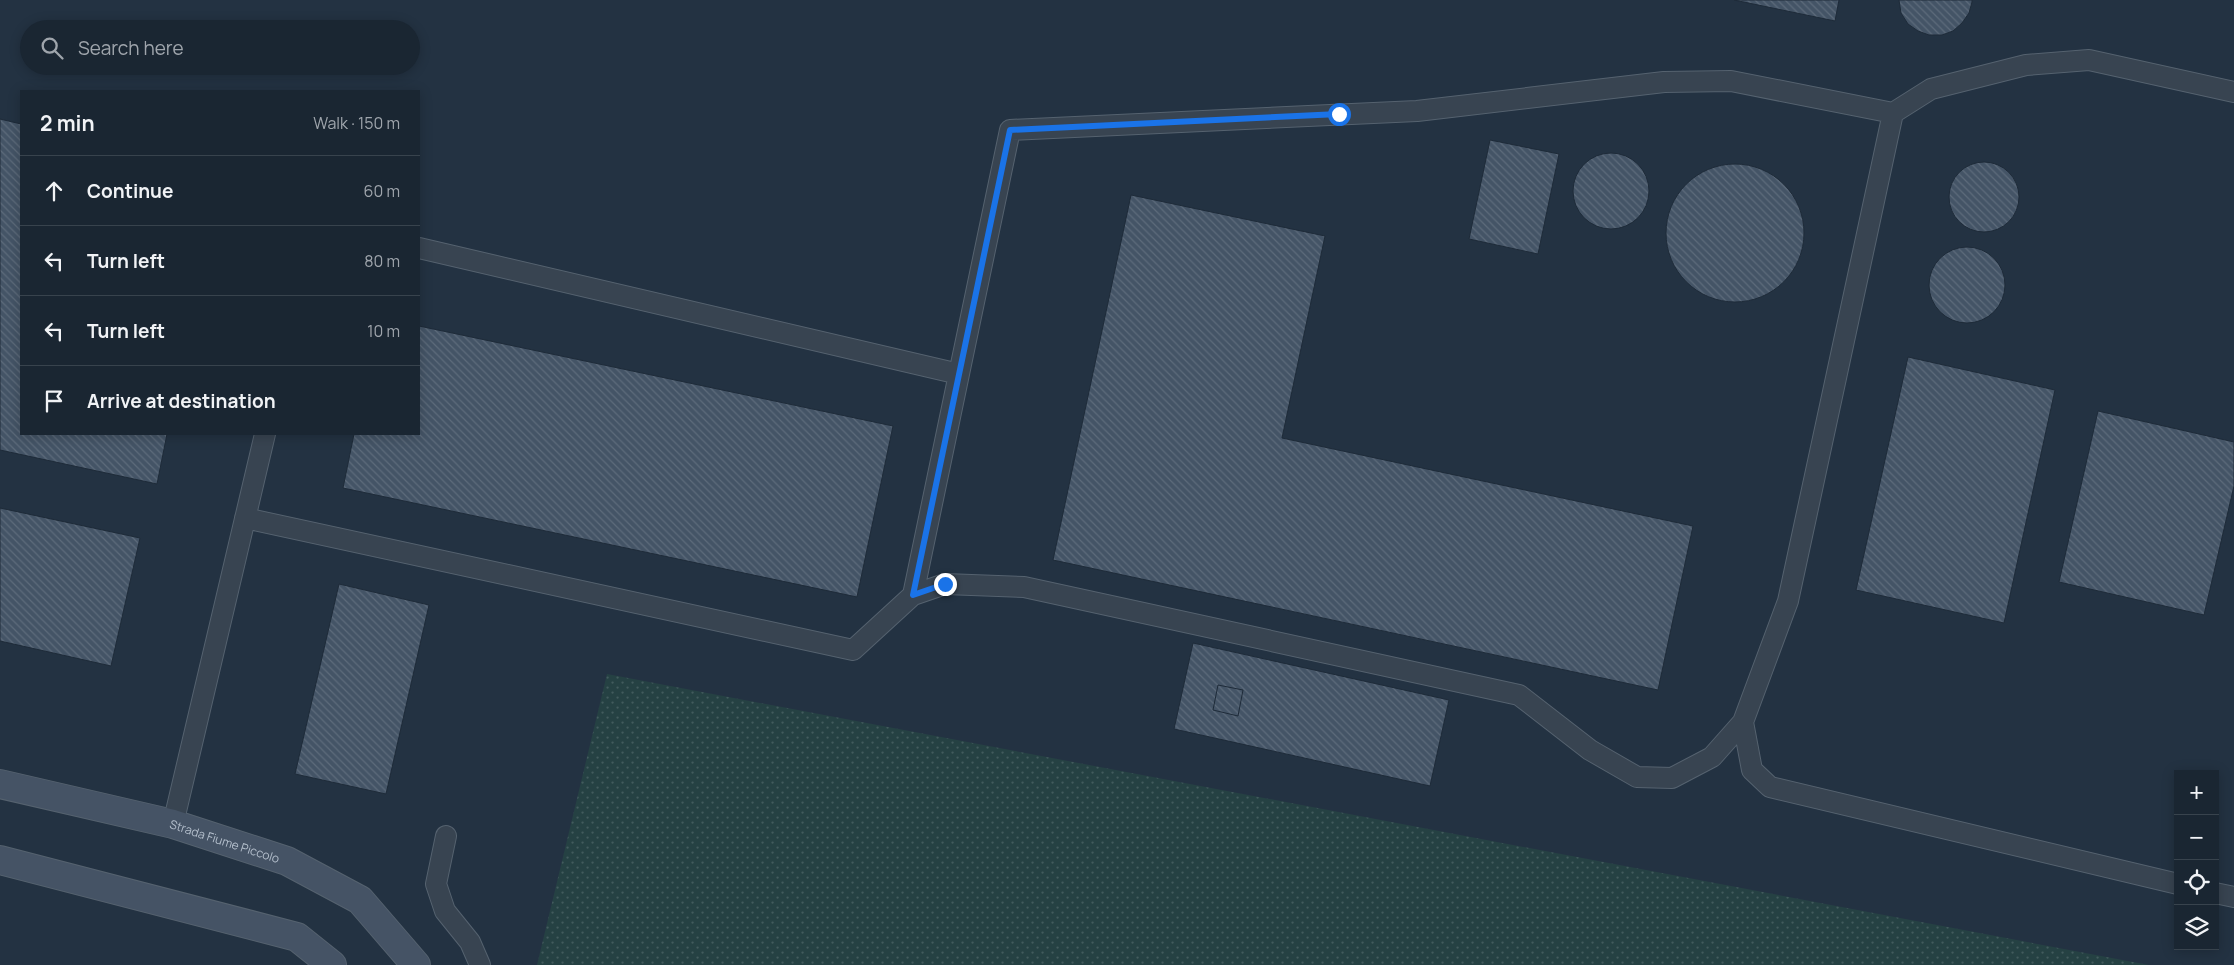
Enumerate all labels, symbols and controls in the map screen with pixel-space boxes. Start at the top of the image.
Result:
search box [20,20,420,75]
icon: search [38,34,66,62]
text: Search here [78,35,184,61]
route start [1328,103,1351,126]
text: 2 min [40,109,95,137]
text: Walk · 150 m [313,112,400,134]
icon: ahead [40,177,68,205]
text: Continue [87,178,173,204]
text: 60 m [364,180,400,202]
icon: left [40,247,68,275]
text: Turn left [87,248,165,274]
text: 80 m [364,250,400,272]
icon: left [40,317,68,345]
text: Turn left [87,318,165,344]
text: 10 m [367,320,400,342]
icon: arrive [40,387,68,415]
text: Arrive at destination [87,388,276,414]
route end [934,573,957,596]
map controls [2174,770,2219,950]
button: + [2174,770,2219,815]
street label: Strada Fiume Piccolo [168,815,282,867]
button: − [2174,815,2219,860]
button: locate [2174,860,2219,905]
button: layers [2174,905,2219,950]

